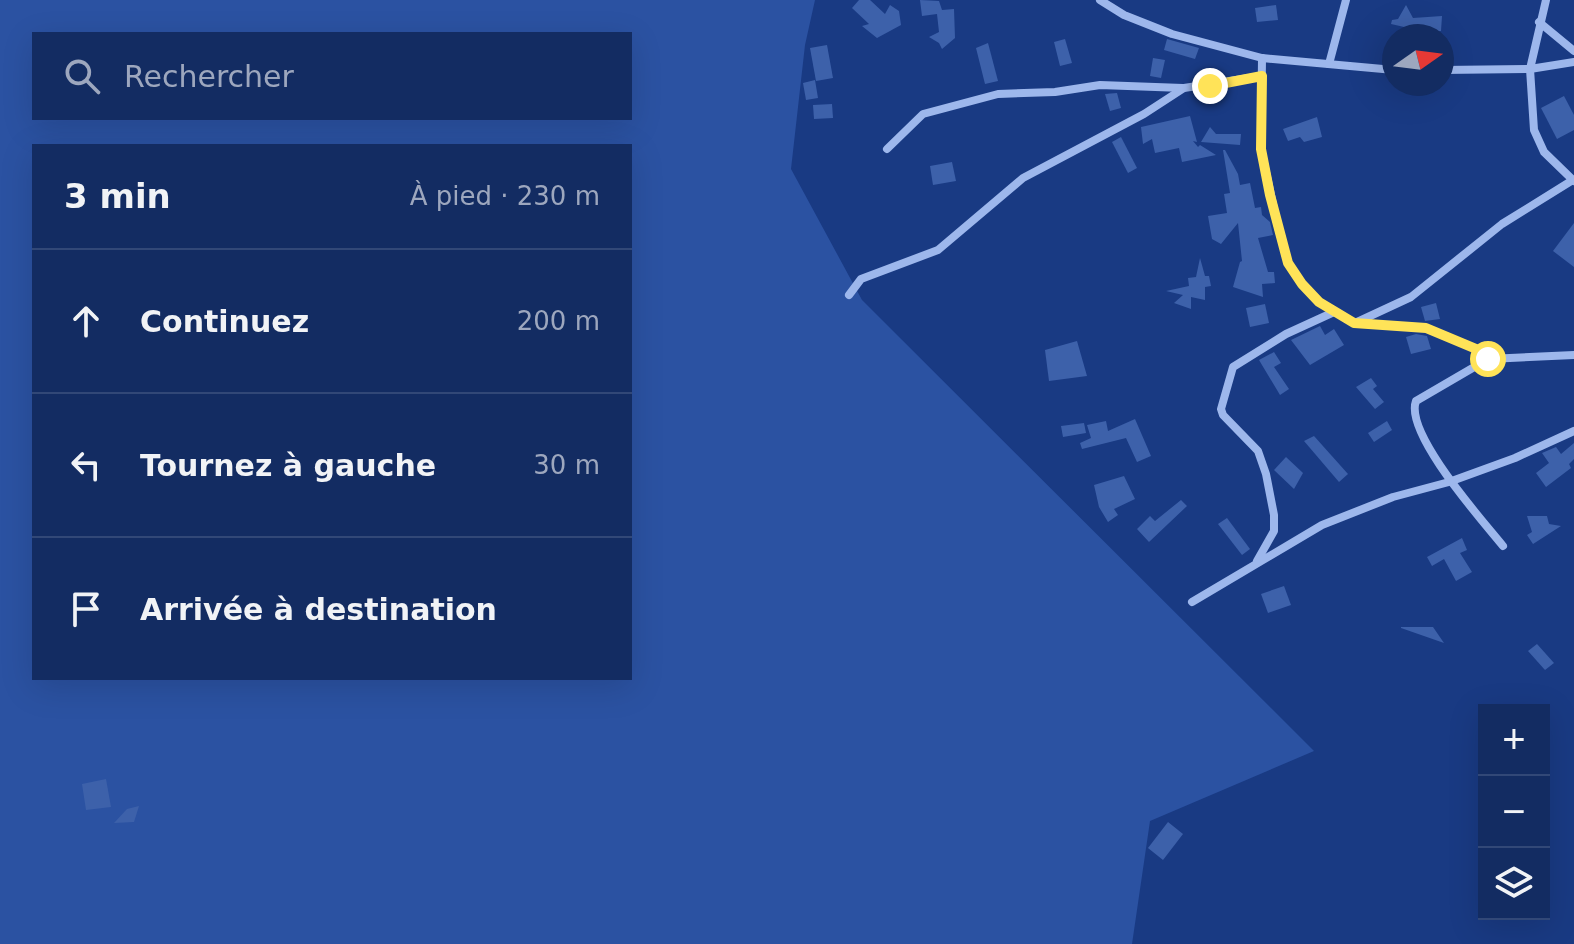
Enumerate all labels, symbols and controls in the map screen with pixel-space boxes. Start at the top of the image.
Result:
north arrow [1382,24,1454,96]
search box [32,32,632,120]
icon: search [60,54,104,98]
text: Rechercher [124,59,294,94]
route end [1192,68,1228,104]
text: 3 min [64,176,171,216]
text: À pied · 230 m [410,181,600,211]
icon: ahead [64,299,108,343]
text: Continuez [140,304,309,339]
text: 200 m [517,306,600,336]
route start [1470,341,1506,377]
icon: left [64,443,108,487]
text: Tournez à gauche [140,448,436,483]
text: 30 m [533,450,600,480]
icon: arrive [64,587,108,631]
text: Arrivée à destination [140,592,497,627]
map controls [1478,704,1550,920]
button: + [1478,704,1550,776]
button: − [1478,776,1550,848]
button: layers [1478,848,1550,920]

